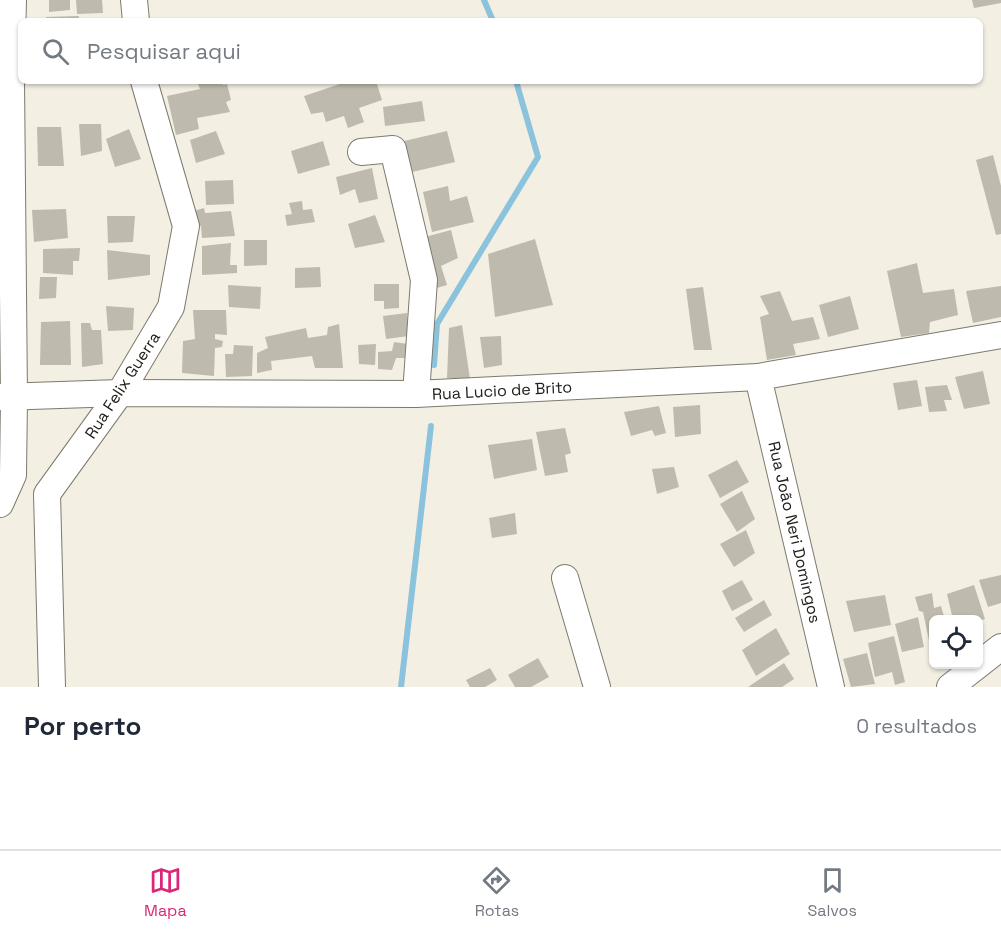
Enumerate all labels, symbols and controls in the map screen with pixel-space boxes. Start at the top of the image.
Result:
search box [18,18,983,84]
icon: search [39,35,72,68]
text: Pesquisar aqui [87,37,241,65]
street label: Rua Felix Guerra [80,328,165,443]
street label: Rua Lucio de Brito [431,376,573,405]
street label: Rua João Neri Domingos [763,439,826,625]
map controls [929,615,983,669]
button: locate [929,615,983,669]
text: Por perto [24,709,141,743]
text: 0 resultados [856,713,977,739]
tab: Mapa [144,864,187,921]
tab: Rotas [475,864,519,921]
tab: Salvos [807,864,857,921]

